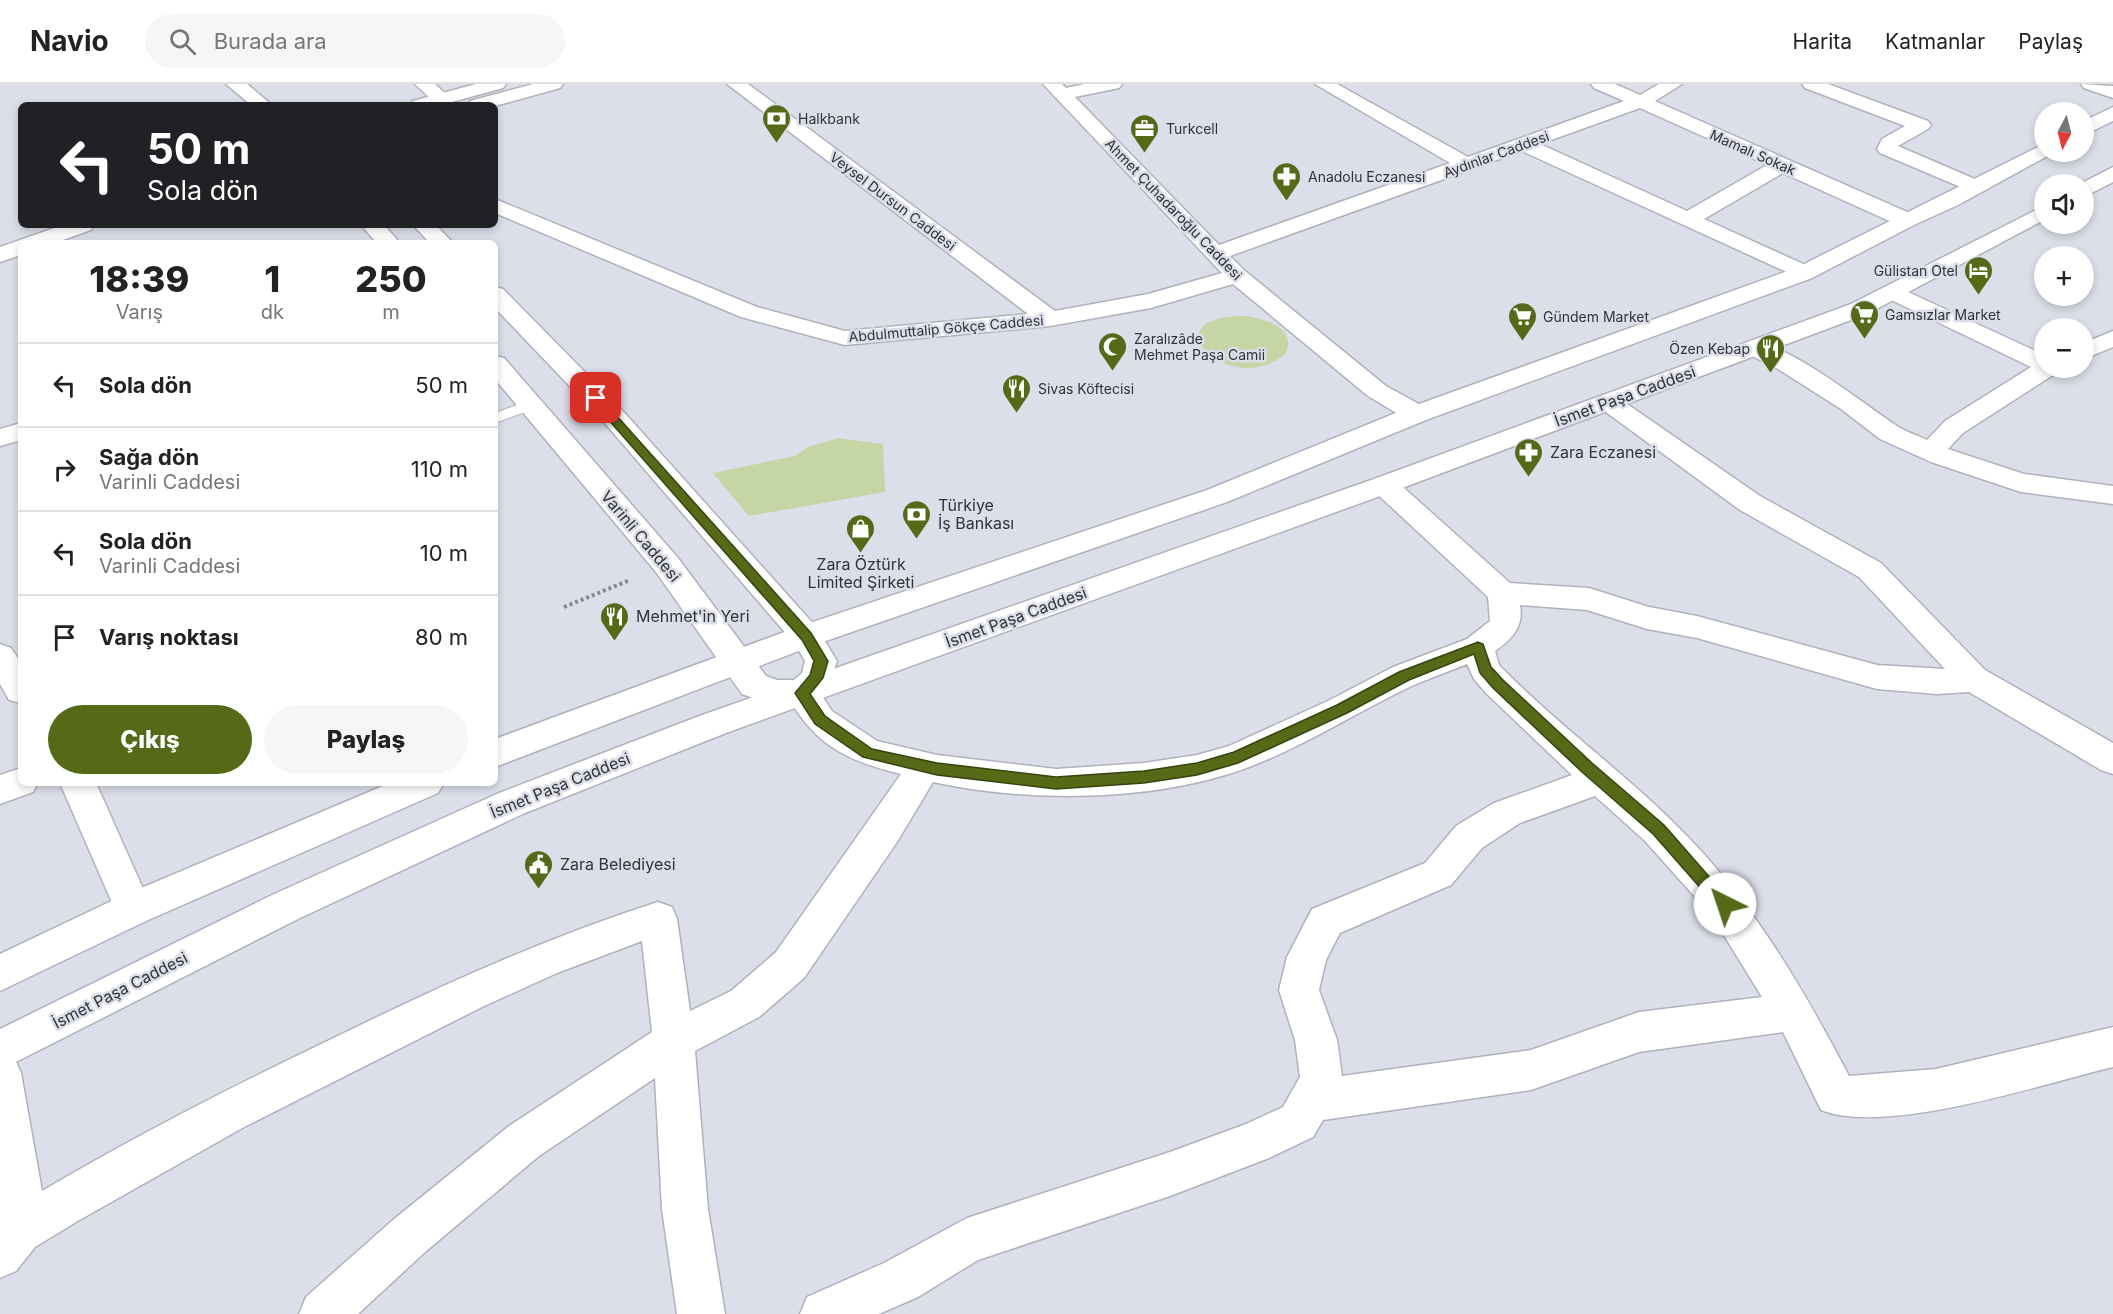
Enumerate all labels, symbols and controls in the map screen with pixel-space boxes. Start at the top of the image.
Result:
search box [145,14,565,68]
text: Navio [30,24,109,58]
icon: search [166,25,199,58]
text: Burada ara [214,28,327,54]
text: Harita [1793,29,1852,54]
text: Katmanlar [1885,29,1985,54]
text: Paylaş [2018,29,2083,54]
bank icon: Halkbank [761,102,793,144]
north arrow [2034,102,2094,162]
map controls [2034,102,2094,378]
place label: Halkbank [798,110,860,127]
office icon: Turkcell [1129,112,1161,154]
place label: Turkcell [1166,120,1218,137]
text: 50 m [147,123,250,174]
icon: left [48,126,126,204]
street label: Mamalı Sokak [1708,126,1799,179]
street label: Aydınlar Caddesi [1441,127,1551,181]
street label: Ahmet Çuhadaroğlu Caddesi [1102,135,1246,283]
street label: Veysel Dursun Caddesi [827,148,959,254]
pharmacy icon: Anadolu Eczanesi [1271,160,1303,202]
place label: Anadolu Eczanesi [1308,168,1425,185]
text: Sola dön [147,174,258,207]
button: sound [2034,174,2094,234]
button: + [2034,246,2094,306]
hotel icon: Gülistan Otel [1963,254,1995,296]
text: 18:39 [89,257,189,301]
text: 1 [264,257,280,301]
text: 250 [355,257,427,301]
place label: Gülistan Otel [1874,262,1958,279]
supermarket icon: Gamsızlar Market [1848,298,1880,340]
text: Varış [116,300,163,324]
text: dk [261,300,284,324]
text: m [382,300,400,324]
supermarket icon: Gündem Market [1506,300,1538,342]
place label: Gamsızlar Market [1885,306,2001,323]
place label: Gündem Market [1543,308,1649,325]
street label: Abdulmuttalip Gökçe Caddesi [848,311,1044,345]
button: − [2034,318,2094,378]
mosque icon: Zaralızâde Mehmet Paşa Camii [1097,330,1129,372]
place label: Zaralızâde Mehmet Paşa Camii [1134,330,1265,363]
restaurant icon: Özen Kebap [1755,332,1787,374]
place label: Özen Kebap [1669,340,1750,357]
street label: İsmet Paşa Caddesi [1552,361,1698,431]
icon: left [48,369,81,402]
text: Sola dön [99,372,192,398]
text: 50 m [415,372,468,398]
pin [570,372,621,423]
restaurant icon: Sivas Köftecisi [1001,372,1033,414]
place label: Sivas Köftecisi [1038,380,1134,397]
icon: arrive [579,381,612,414]
pharmacy icon: Zara Eczanesi [1513,436,1545,478]
place label: Zara Eczanesi [1550,442,1656,462]
text: Sağa dön [99,444,199,470]
icon: right [48,453,81,486]
text: 110 m [411,456,468,482]
text: Varinli Caddesi [99,470,240,494]
street label: Varinli Caddesi [597,486,685,586]
place label: Türkiye İş Bankası [938,495,1014,533]
bank icon: Türkiye İş Bankası [901,498,933,540]
shop icon: Zara Öztürk Limited Şirketi [845,512,877,554]
text: Sola dön [99,528,192,554]
icon: left [48,537,81,570]
text: 10 m [420,540,468,566]
text: Varinli Caddesi [99,554,240,578]
place label: Zara Öztürk Limited Şirketi [808,554,914,592]
street label: İsmet Paşa Caddesi [943,582,1089,652]
restaurant icon: Mehmet'in Yeri [599,600,631,642]
place label: Mehmet'in Yeri [636,606,750,626]
icon: arrive [48,621,81,654]
text: Varış noktası [99,624,239,650]
text: 80 m [415,624,468,650]
button: Çıkış [48,705,252,774]
button: Paylaş [264,705,468,774]
street label: İsmet Paşa Caddesi [487,748,633,822]
public building icon: Zara Belediyesi [523,848,555,890]
place label: Zara Belediyesi [560,854,676,874]
position arrow [1693,872,1757,936]
street label: İsmet Paşa Caddesi [49,947,191,1033]

